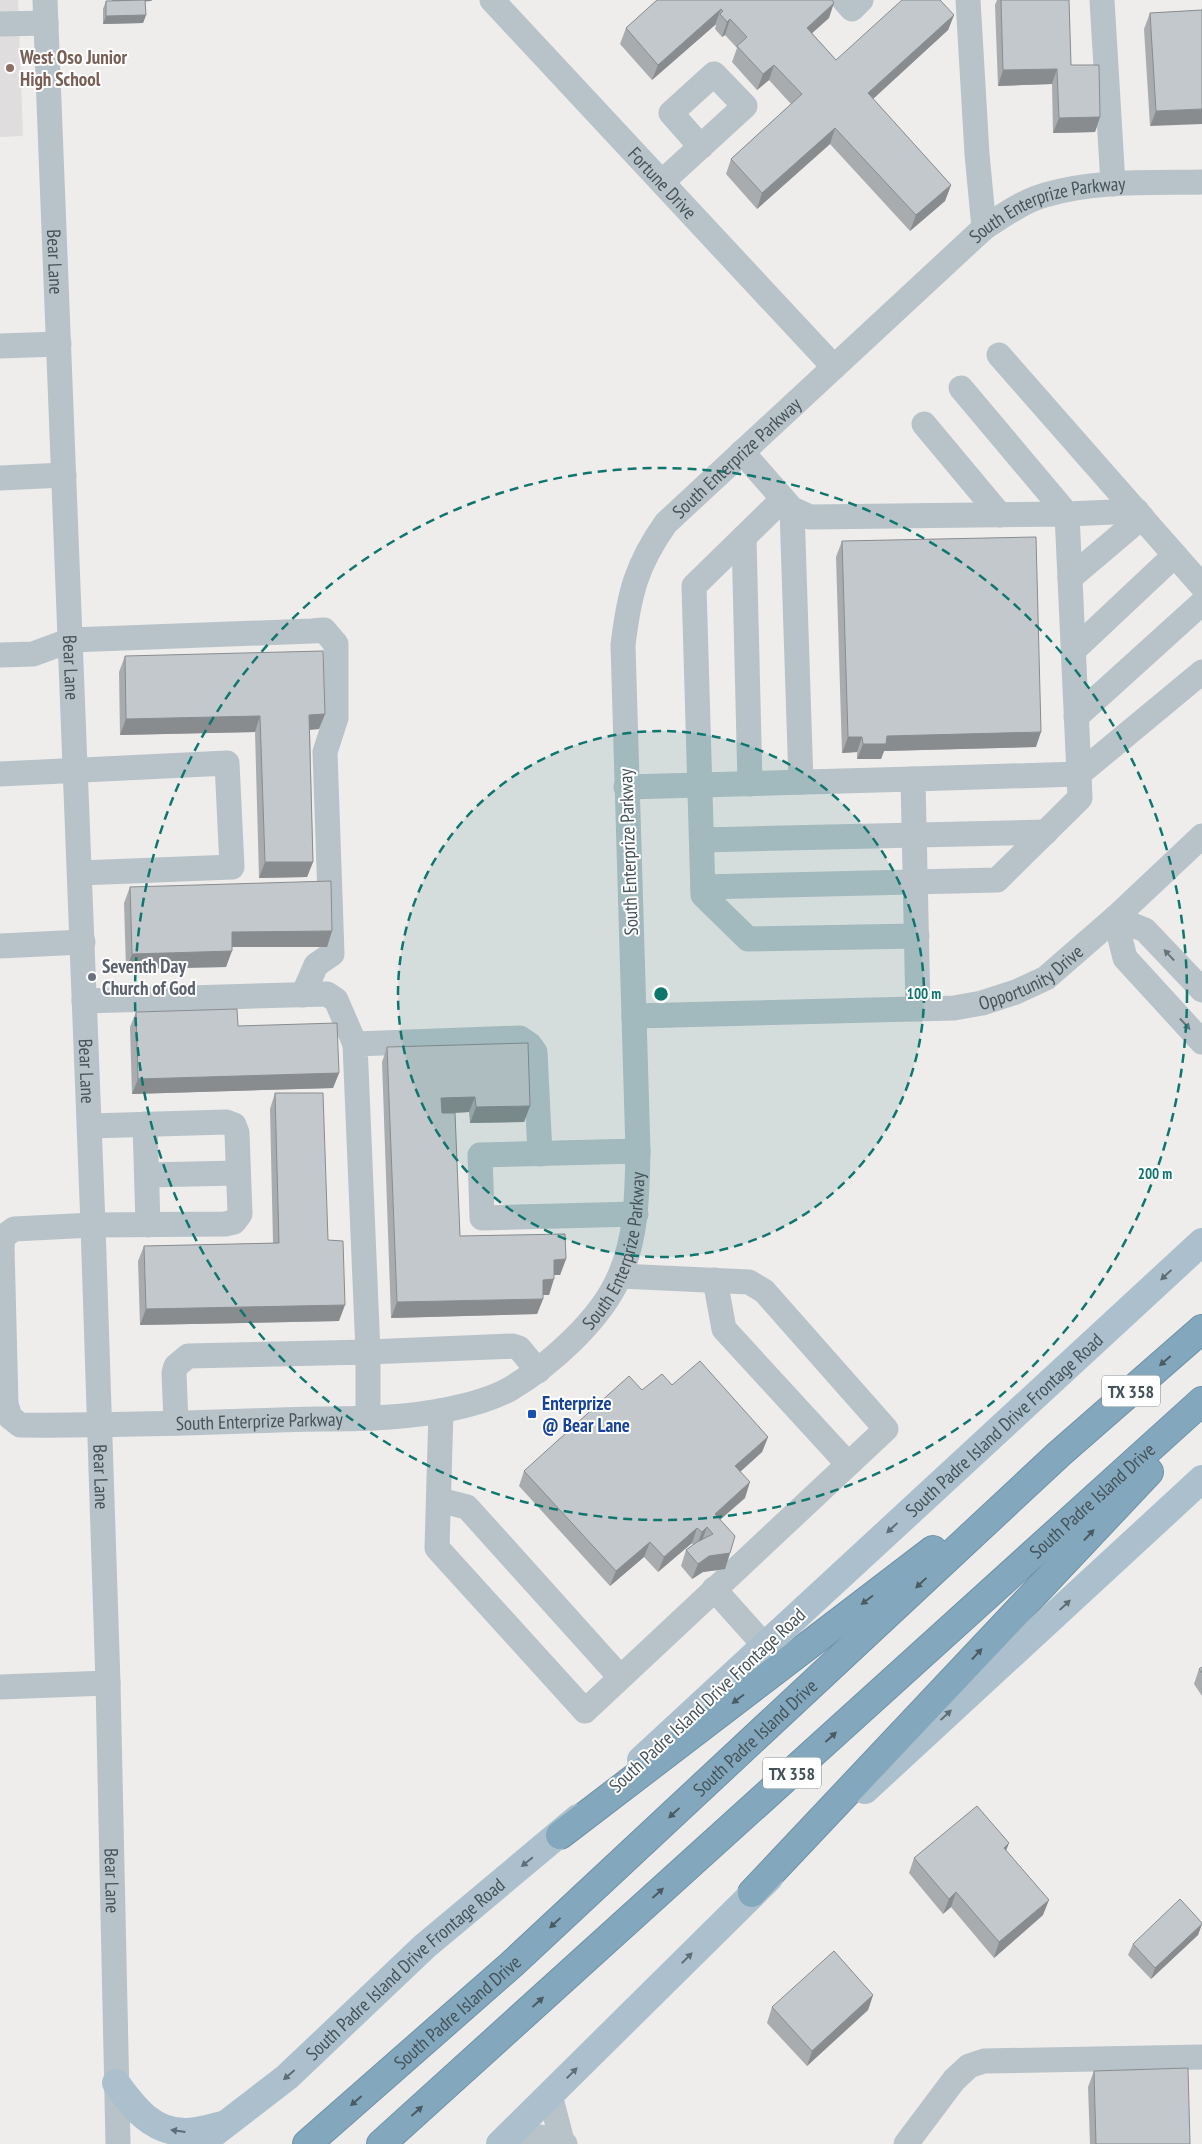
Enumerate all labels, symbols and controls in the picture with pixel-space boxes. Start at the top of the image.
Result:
place label: West Oso Junior High School [19,45,127,91]
marker: West Oso Junior High School [4,62,16,74]
street label: Fortune Drive [623,142,702,224]
street label: South Enterprize Parkway [964,171,1127,248]
street label: Bear Lane [42,229,69,295]
street label: South Enterprize Parkway [667,391,807,523]
street label: Bear Lane [58,634,84,701]
street label: South Enterprize Parkway [613,767,643,936]
street label: Opportunity Drive [975,939,1088,1015]
one-way arrow [1163,949,1175,961]
place label: Seventh Day Church of God [102,954,196,1000]
marker: Seventh Day Church of God [86,971,98,983]
text: 100 m [907,984,941,1003]
centre of rings [652,985,670,1003]
one-way arrow [1179,1017,1191,1029]
street label: Bear Lane [74,1038,100,1104]
text: 200 m [1138,1164,1172,1183]
street label: South Enterprize Parkway [577,1171,650,1334]
one-way arrow [1161,1269,1173,1281]
street label: South Padre Island Drive Frontage Road [901,1328,1107,1522]
one-way arrow [1160,1355,1172,1367]
road number: TX 358 [1102,1375,1160,1406]
place label: Enterprize @ Bear Lane [542,1391,630,1437]
street label: South Enterprize Parkway [175,1407,344,1435]
marker: Enterprize @ Bear Lane [526,1408,538,1420]
street label: South Padre Island Drive [1024,1439,1160,1563]
street label: Bear Lane [88,1444,114,1510]
one-way arrow [887,1522,899,1534]
one-way arrow [1083,1530,1095,1542]
one-way arrow [916,1577,928,1589]
one-way arrow [861,1595,874,1606]
one-way arrow [1059,1599,1071,1611]
street label: South Padre Island Drive Frontage Road [604,1603,810,1797]
one-way arrow [971,1648,983,1660]
street label: South Padre Island Drive [688,1674,822,1800]
one-way arrow [731,1694,745,1704]
one-way arrow [939,1709,951,1721]
one-way arrow [824,1731,836,1743]
road number: TX 358 [763,1758,821,1789]
one-way arrow [669,1807,681,1819]
street label: Bear Lane [100,1848,125,1914]
one-way arrow [521,1856,534,1867]
street label: South Padre Island Drive Frontage Road [301,1875,509,2065]
one-way arrow [652,1887,664,1899]
one-way arrow [549,1918,562,1929]
street label: South Padre Island Drive [389,1949,525,2073]
one-way arrow [681,1952,693,1964]
one-way arrow [531,1996,543,2008]
one-way arrow [565,2067,577,2079]
one-way arrow [283,2069,295,2081]
one-way arrow [349,2096,362,2107]
one-way arrow [411,2105,423,2117]
one-way arrow [169,2127,185,2135]

